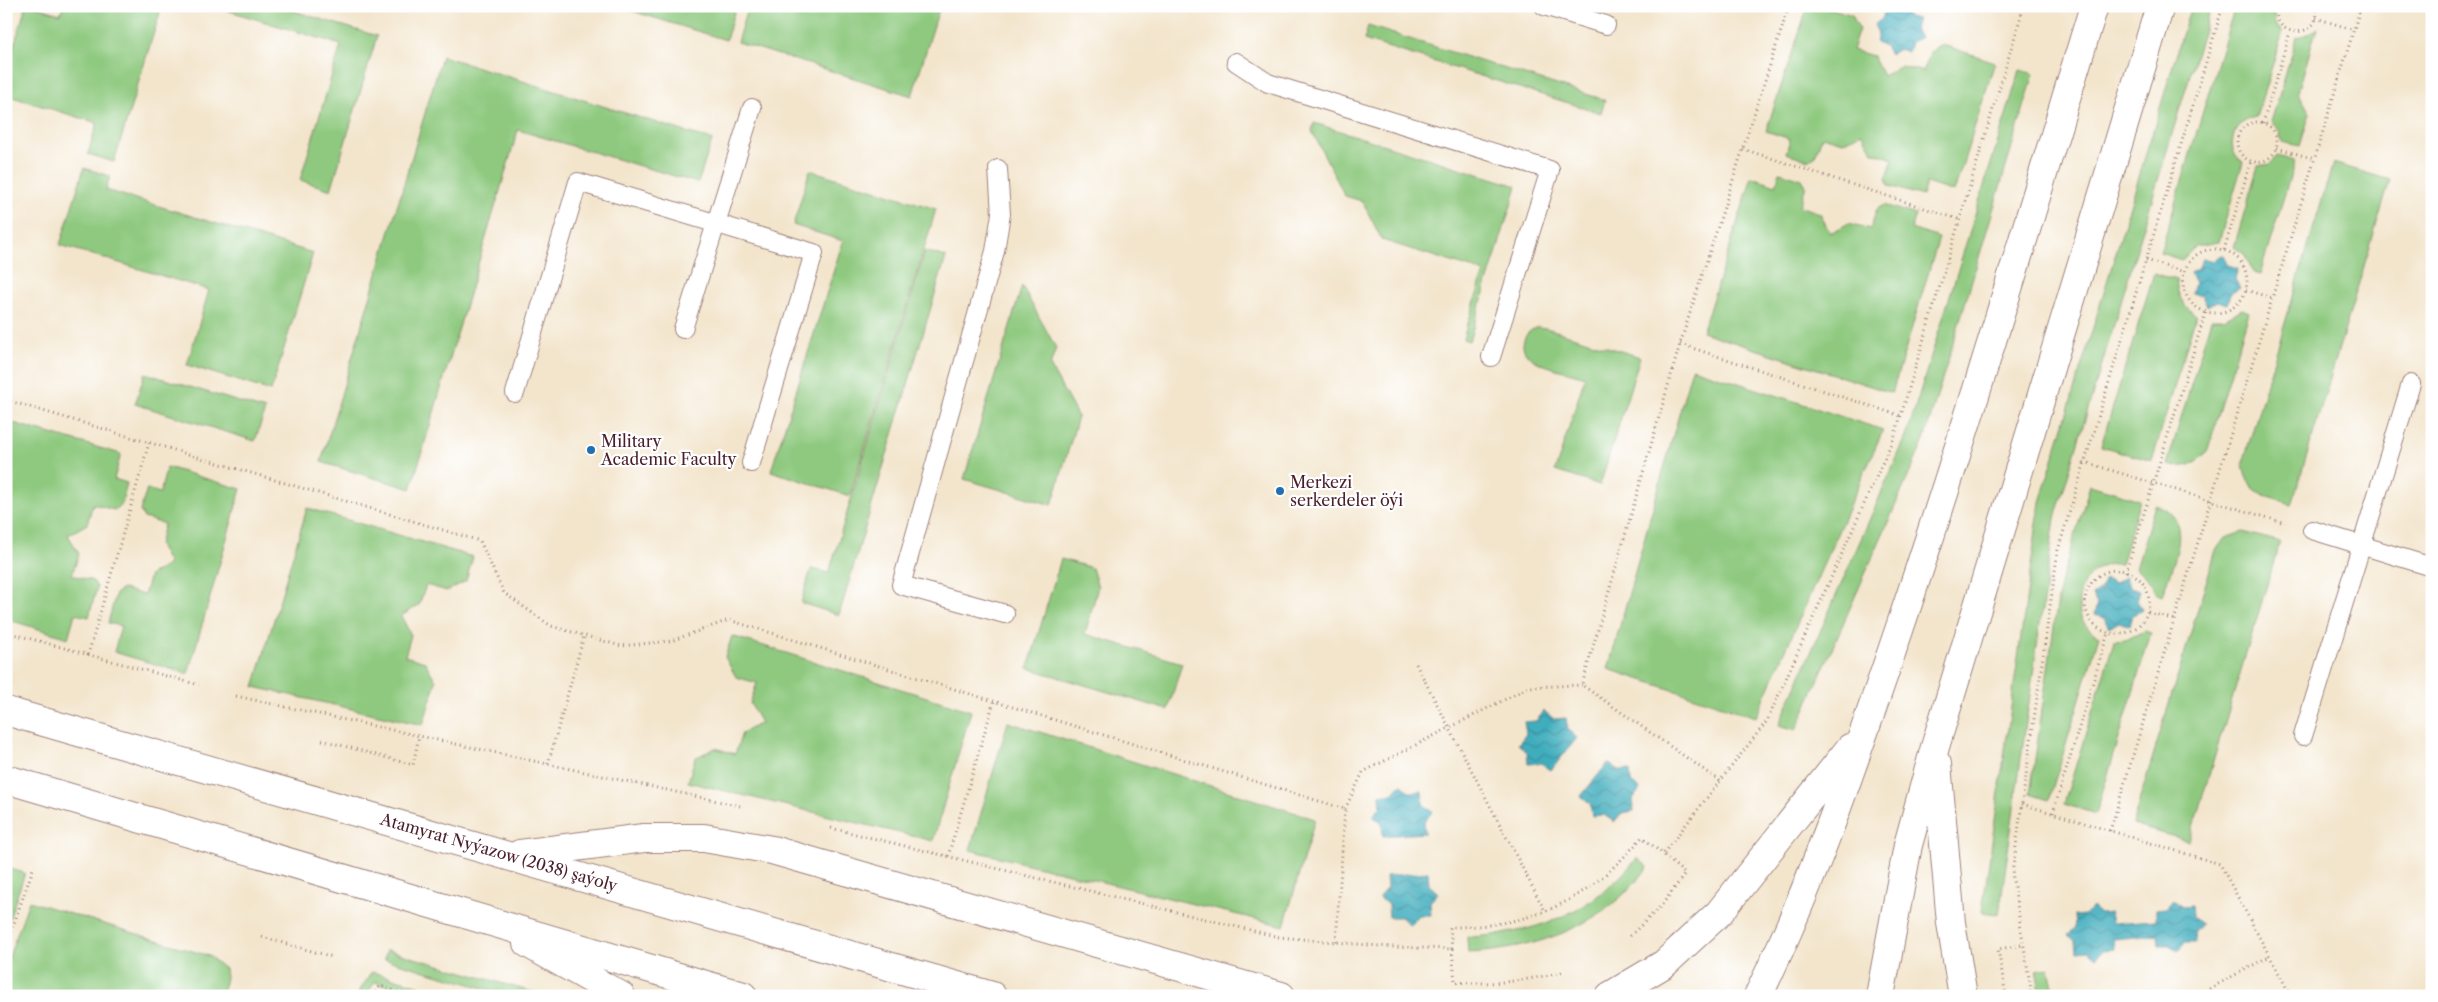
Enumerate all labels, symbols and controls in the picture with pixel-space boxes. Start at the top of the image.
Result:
place label: Military Academic Faculty [600,431,738,469]
marker: Military Academic Faculty [585,444,597,456]
place label: Merkezi serkerdeler öýi [1290,472,1403,510]
marker: Merkezi serkerdeler öýi [1274,485,1286,497]
street label: Atamyrat Nyýazow (2038) şaýoly [377,808,621,896]

